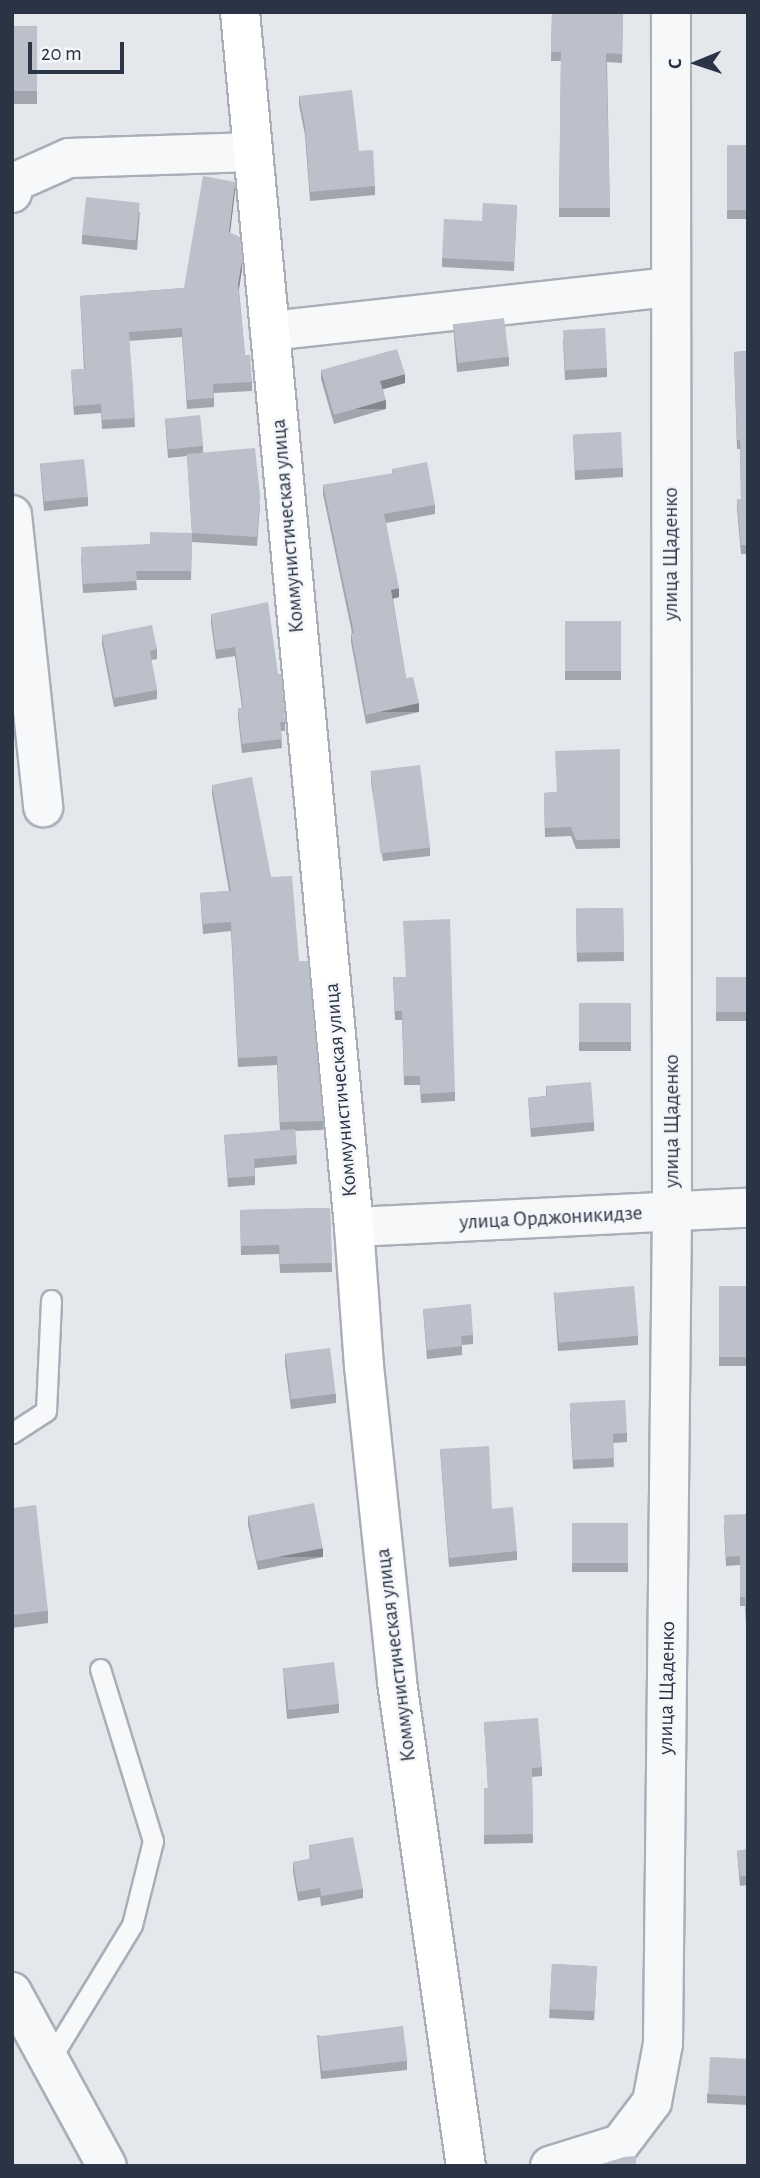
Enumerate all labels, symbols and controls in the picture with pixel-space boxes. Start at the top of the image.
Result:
scale bar [32,28,128,72]
north arrow [662,28,732,98]
text: 20 m [41,43,82,64]
text: С [666,58,685,69]
street label: Коммунистическая улица [266,418,310,634]
street label: улица Щаденко [658,487,684,621]
street label: Коммунистическая улица [319,982,363,1198]
street label: улица Щаденко [659,1054,685,1188]
street label: улица Орджоникидзе [459,1201,643,1235]
street label: Коммунистическая улица [370,1547,422,1763]
street label: улица Щаденко [653,1621,681,1755]

